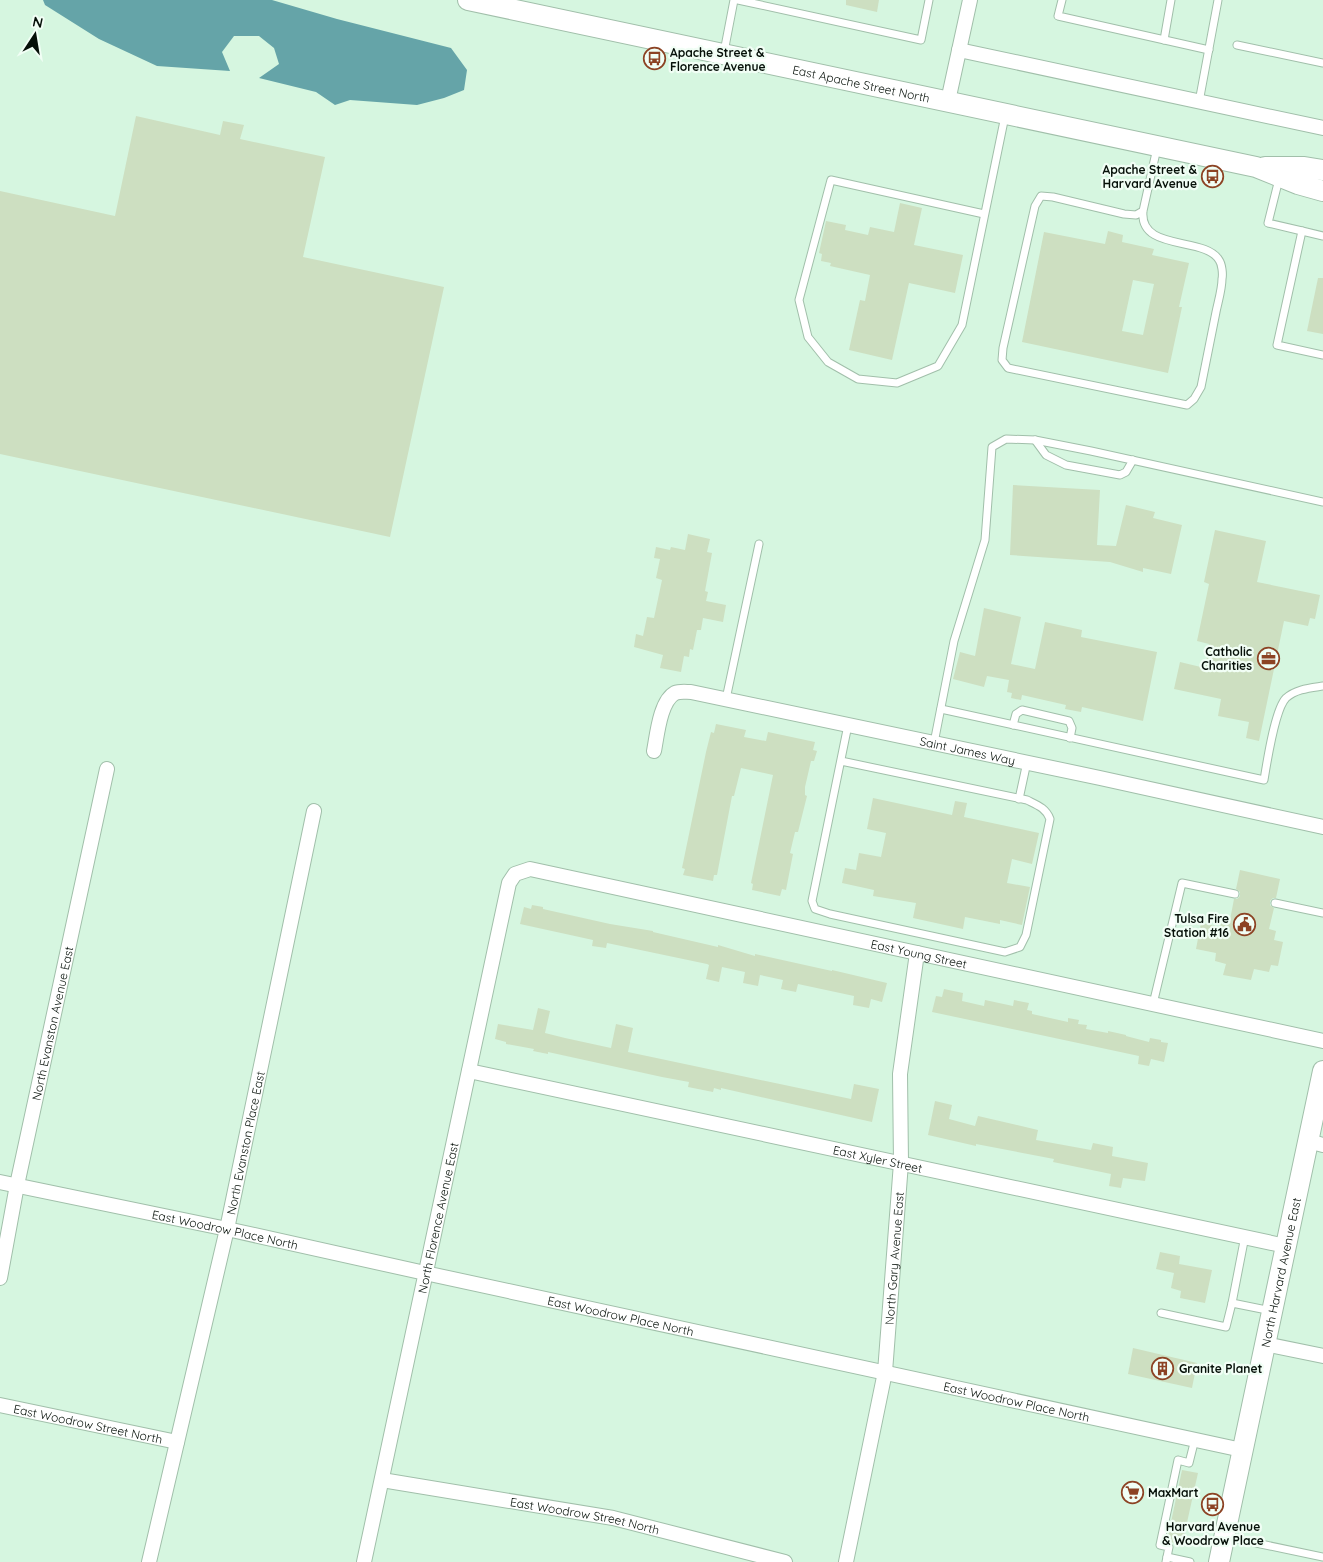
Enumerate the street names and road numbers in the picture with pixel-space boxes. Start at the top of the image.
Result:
street label: East Apache Street North [791,61,931,105]
street label: Saint James Way [918,733,1017,768]
street label: East Young Street [870,936,968,971]
street label: North Evanston Avenue East [28,945,76,1102]
street label: North Evanston Place East [223,1070,267,1216]
street label: North Florence Avenue East [414,1141,461,1295]
street label: East Xyler Street [832,1142,924,1175]
street label: North Gary Avenue East [881,1191,906,1325]
street label: North Harvard Avenue East [1257,1196,1303,1349]
street label: East Woodrow Place North [151,1206,300,1252]
street label: East Woodrow Place North [546,1292,695,1339]
street label: East Woodrow Place North [942,1378,1091,1424]
street label: East Woodrow Street North [12,1401,164,1446]
street label: East Woodrow Street North [509,1494,661,1537]

